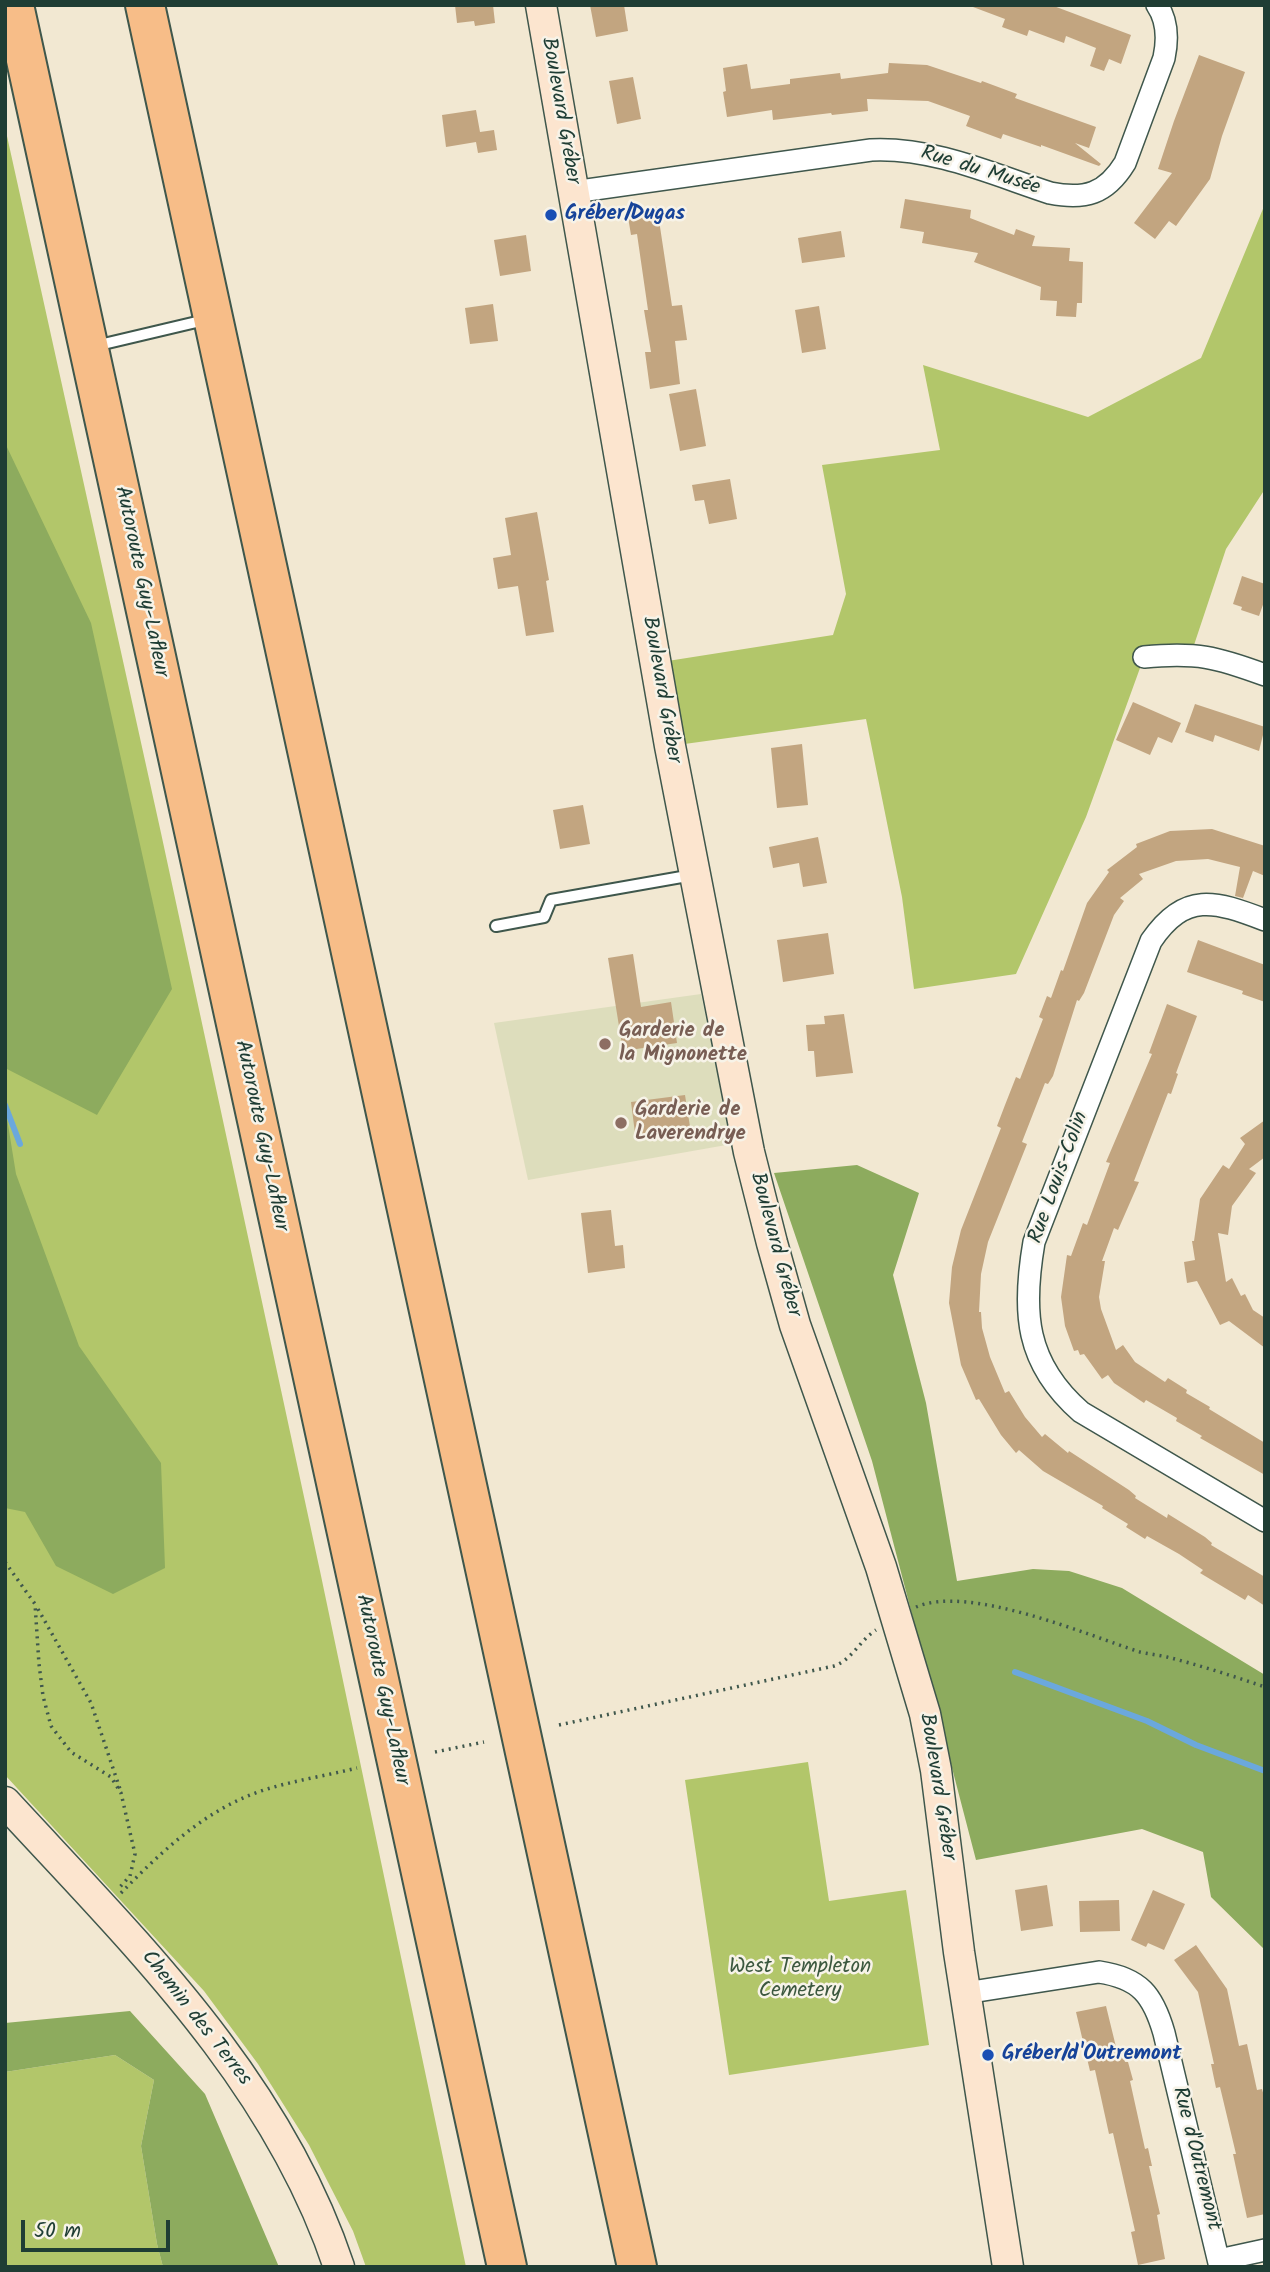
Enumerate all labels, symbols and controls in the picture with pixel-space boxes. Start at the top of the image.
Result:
street label: Boulevard Gréber [534,36,584,186]
street label: Rue du Musée [917,142,1043,202]
place label: Gréber/Dugas [565,202,685,228]
marker: Gréber/Dugas [543,207,559,223]
street label: Autoroute Guy-Lafleur [107,484,173,680]
street label: Boulevard Gréber [635,615,685,765]
place label: Garderie de la Mignonette [619,1019,747,1069]
marker: Garderie de la Mignonette [597,1036,613,1052]
street label: Autoroute Guy-Lafleur [227,1038,293,1234]
place label: Garderie de Laverendrye [635,1098,746,1148]
street label: Rue Louis-Colin [1025,1109,1095,1247]
marker: Garderie de Laverendrye [613,1115,629,1131]
street label: Boulevard Gréber [743,1170,805,1320]
street label: Autoroute Guy-Lafleur [348,1592,414,1788]
street label: Boulevard Gréber [912,1712,960,1862]
street label: Chemin des Terres [134,1946,256,2092]
park label: West Templeton Cemetery [729,1955,871,2005]
place label: Gréber/d'Outremont [1002,2042,1182,2068]
marker: Gréber/d'Outremont [980,2047,996,2063]
street label: Rue d'Outremont [1165,2085,1225,2233]
scale bar [24,2206,173,2250]
text: 50 m [34,2215,81,2248]

